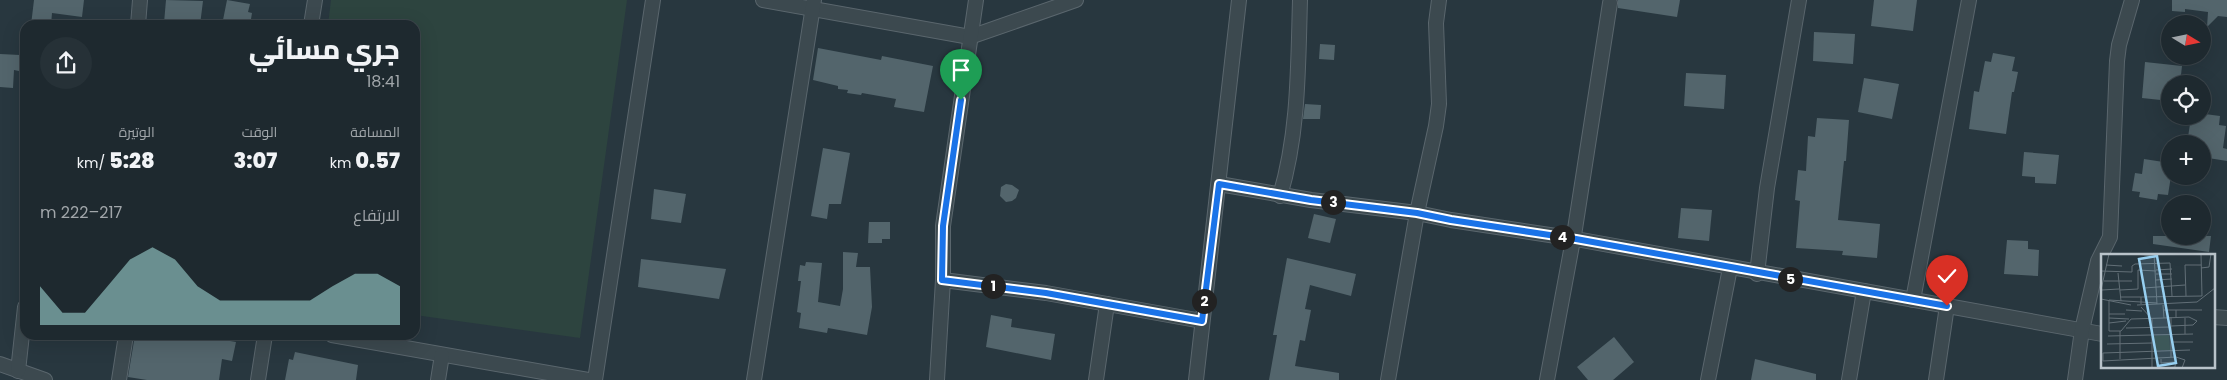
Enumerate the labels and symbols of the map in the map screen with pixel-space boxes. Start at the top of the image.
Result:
north arrow [2161,15,2211,65]
pin [940,49,982,100]
pin: 3 [1320,190,1346,214]
pin: 4 [1550,224,1574,250]
inset map [2101,254,2214,368]
pin [1926,255,1968,306]
pin: 5 [1778,266,1802,292]
pin: 1 [980,274,1006,298]
pin: 2 [1192,288,1216,314]

